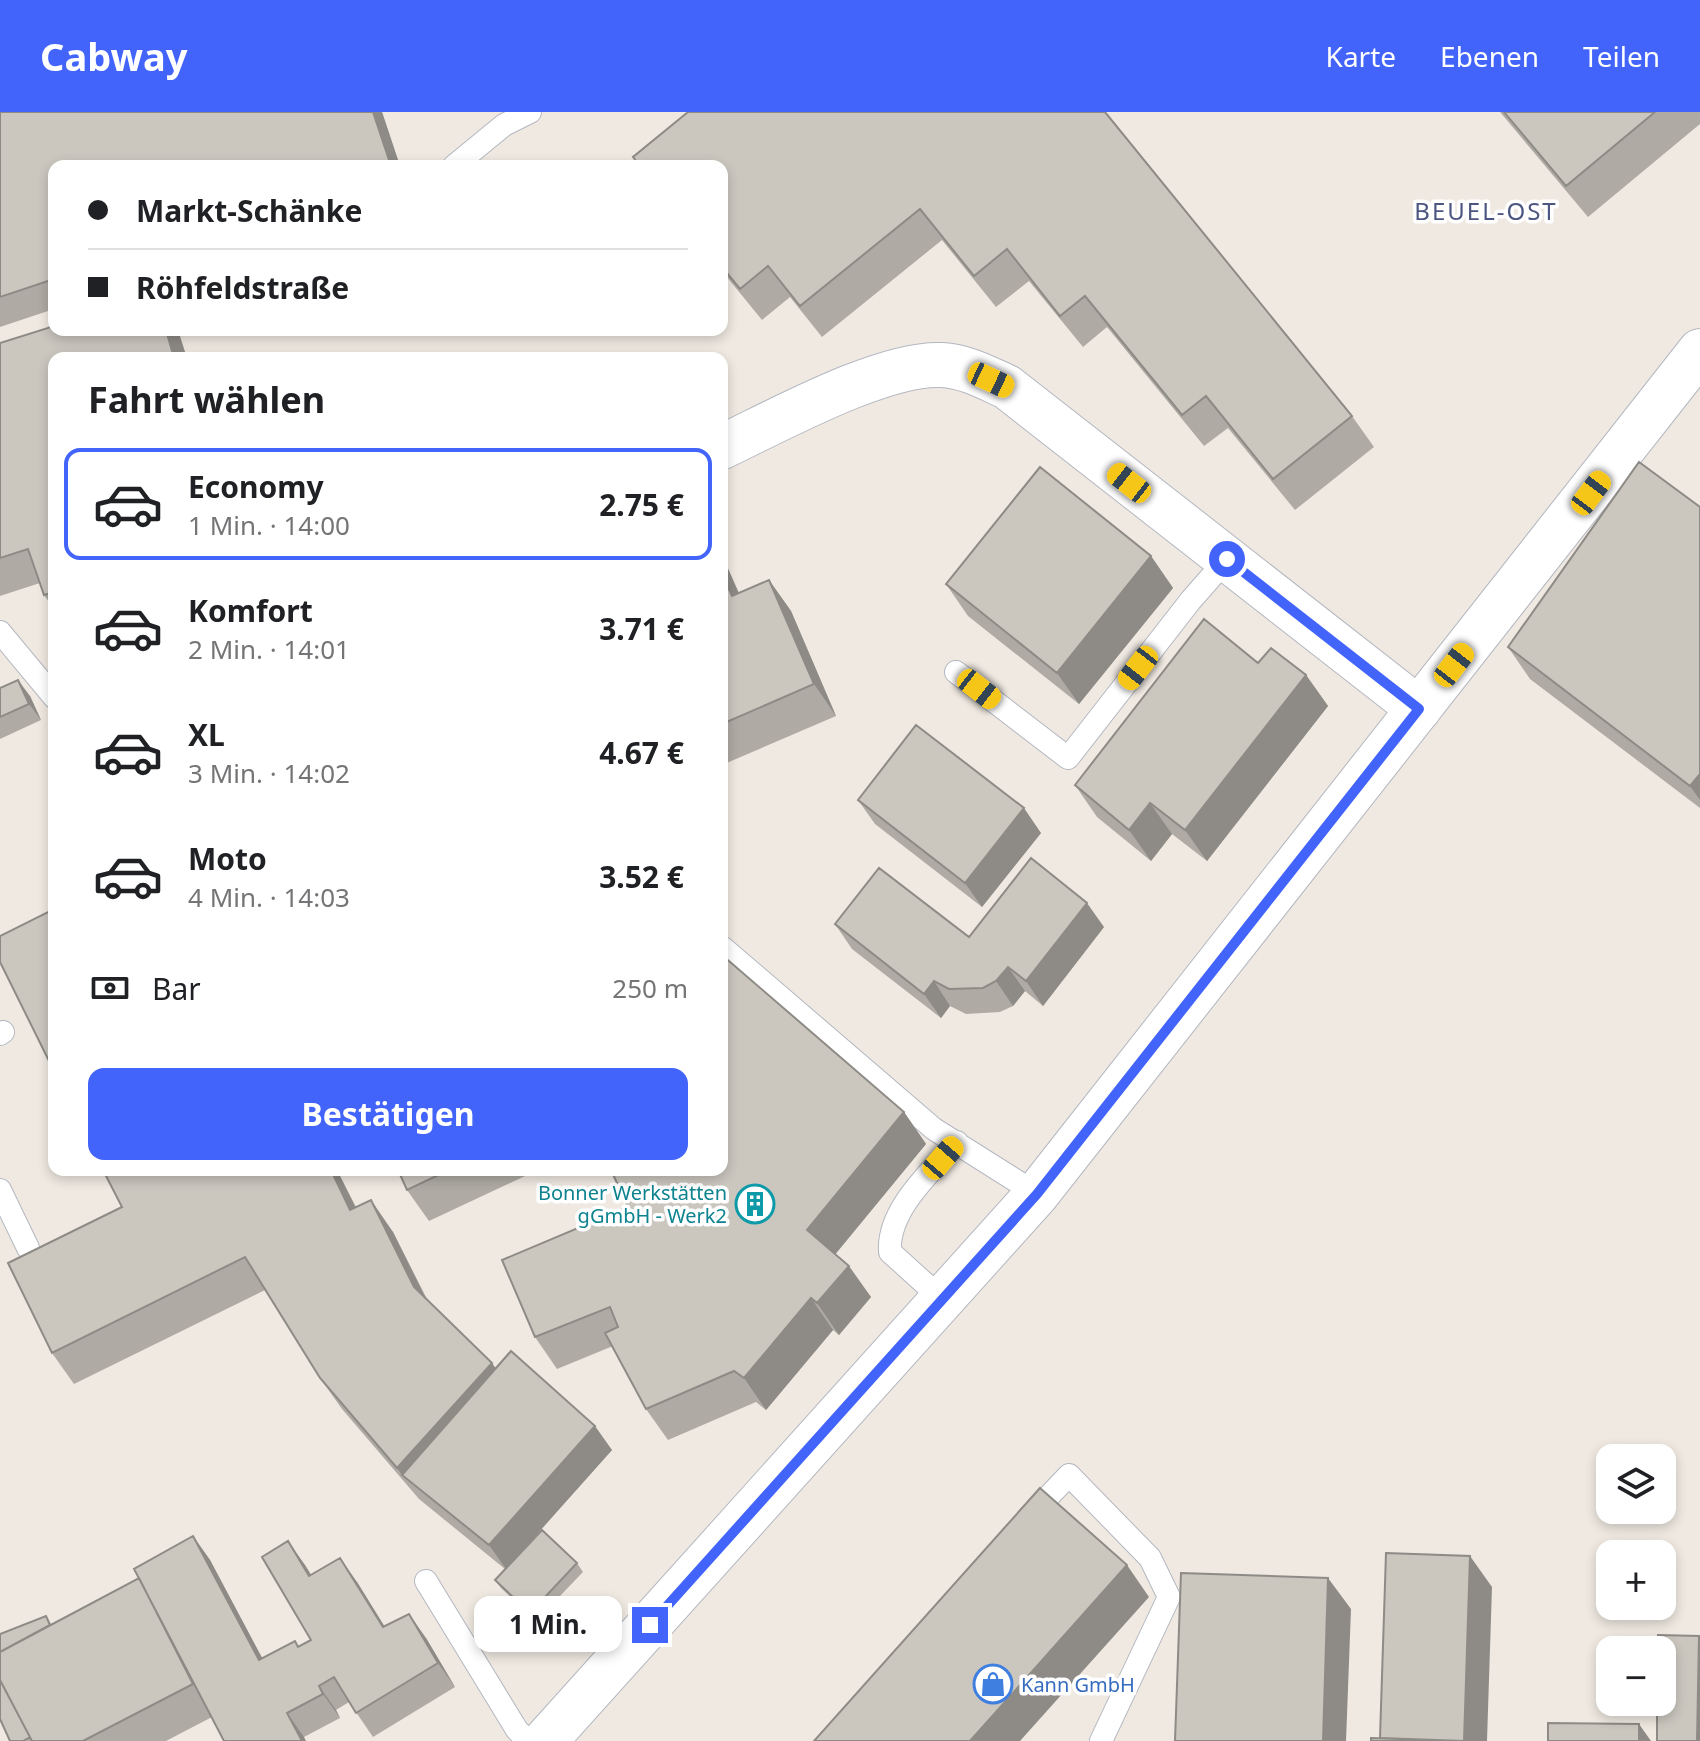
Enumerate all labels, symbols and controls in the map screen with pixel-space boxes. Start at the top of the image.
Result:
text: Cabway [40,30,187,82]
text: Karte [1326,37,1396,75]
text: Ebenen [1440,37,1539,75]
text: Teilen [1583,37,1660,75]
text: Markt-Schänke [136,190,362,231]
district label: BEUEL-OST [1414,194,1558,227]
text: Röhfeldstraße [136,267,349,308]
car [964,359,1018,401]
text: Fahrt wählen [88,375,325,424]
car [1103,459,1155,507]
text: Economy [188,466,324,507]
car [1567,467,1615,519]
icon: car [92,468,164,540]
text: 2.75 € [599,484,684,525]
text: 1 Min. · 14:00 [188,507,350,543]
route start [1209,541,1245,577]
text: Komfort [188,590,313,631]
icon: car [92,592,164,664]
text: 3.71 € [599,608,684,649]
text: 2 Min. · 14:01 [188,631,350,667]
car [1430,639,1478,691]
car [1114,642,1162,694]
car [953,665,1005,713]
text: XL [188,714,225,755]
icon: car [92,716,164,788]
text: 4.67 € [599,732,684,773]
text: 3 Min. · 14:02 [188,755,350,791]
text: Moto [188,838,267,879]
icon: car [92,840,164,912]
text: 3.52 € [599,856,684,897]
text: 4 Min. · 14:03 [188,879,350,915]
icon: cash [88,966,132,1010]
text: Bar [152,968,201,1009]
text: 250 m [612,970,688,1006]
button: Bestätigen [88,1068,688,1160]
car [918,1132,968,1184]
place label: Bonner Werkstätten gGmbH - Werk2 [538,1179,727,1229]
building icon: Bonner Werkstätten gGmbH - Werk2 [734,1183,776,1225]
map controls [1596,1444,1676,1716]
button: layers [1596,1444,1676,1524]
button: + [1596,1540,1676,1620]
callout: 1 Min. [474,1597,622,1653]
text: 1 Min. [509,1606,587,1642]
route end [632,1607,668,1643]
button: − [1596,1636,1676,1716]
shop icon: Kann GmbH [972,1663,1014,1705]
place label: Kann GmbH [1021,1671,1135,1698]

